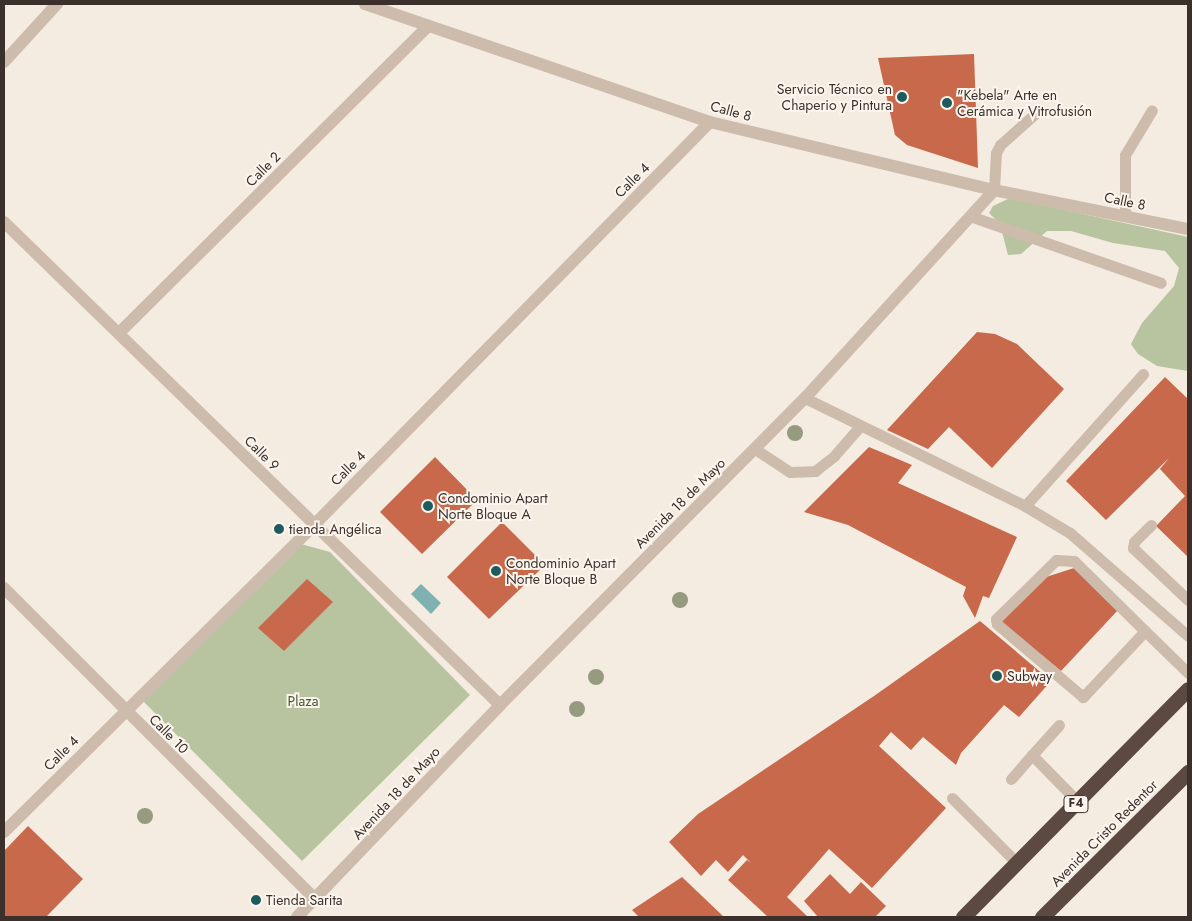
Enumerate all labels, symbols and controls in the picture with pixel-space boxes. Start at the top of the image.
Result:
place label: Servicio Técnico en Chaperio y Pintura [777,81,892,114]
place label: "Kebela" Arte en Cerámica y Vitrofusión [957,87,1092,120]
marker: Servicio Técnico en Chaperio y Pintura [896,91,908,103]
street label: Calle 8 [709,97,753,125]
marker: "Kebela" Arte en Cerámica y Vitrofusión [941,97,953,109]
street label: Calle 2 [242,148,284,190]
street label: Calle 4 [611,159,653,201]
street label: Calle 8 [1103,188,1147,214]
street label: Calle 9 [241,432,283,474]
street label: Calle 4 [327,447,369,489]
street label: Avenida 18 de Mayo [631,454,729,552]
place label: Condominio Apart Norte Bloque A [438,490,548,522]
marker: Condominio Apart Norte Bloque A [422,500,434,512]
place label: tienda Angélica [289,521,382,537]
marker: tienda Angélica [273,523,285,535]
place label: Condominio Apart Norte Bloque B [506,555,616,588]
marker: Condominio Apart Norte Bloque B [490,565,502,577]
place label: Subway [1007,668,1052,684]
marker: Subway [991,670,1003,682]
park label: Plaza [288,693,318,709]
street label: Calle 10 [146,711,192,757]
street label: Calle 4 [40,732,82,774]
street label: Avenida 18 de Mayo [349,743,443,843]
street label: Avenida Cristo Redentor [1047,776,1161,890]
road number: F4 [1062,794,1090,814]
place label: Tienda Sarita [266,892,343,908]
marker: Tienda Sarita [250,894,262,906]

